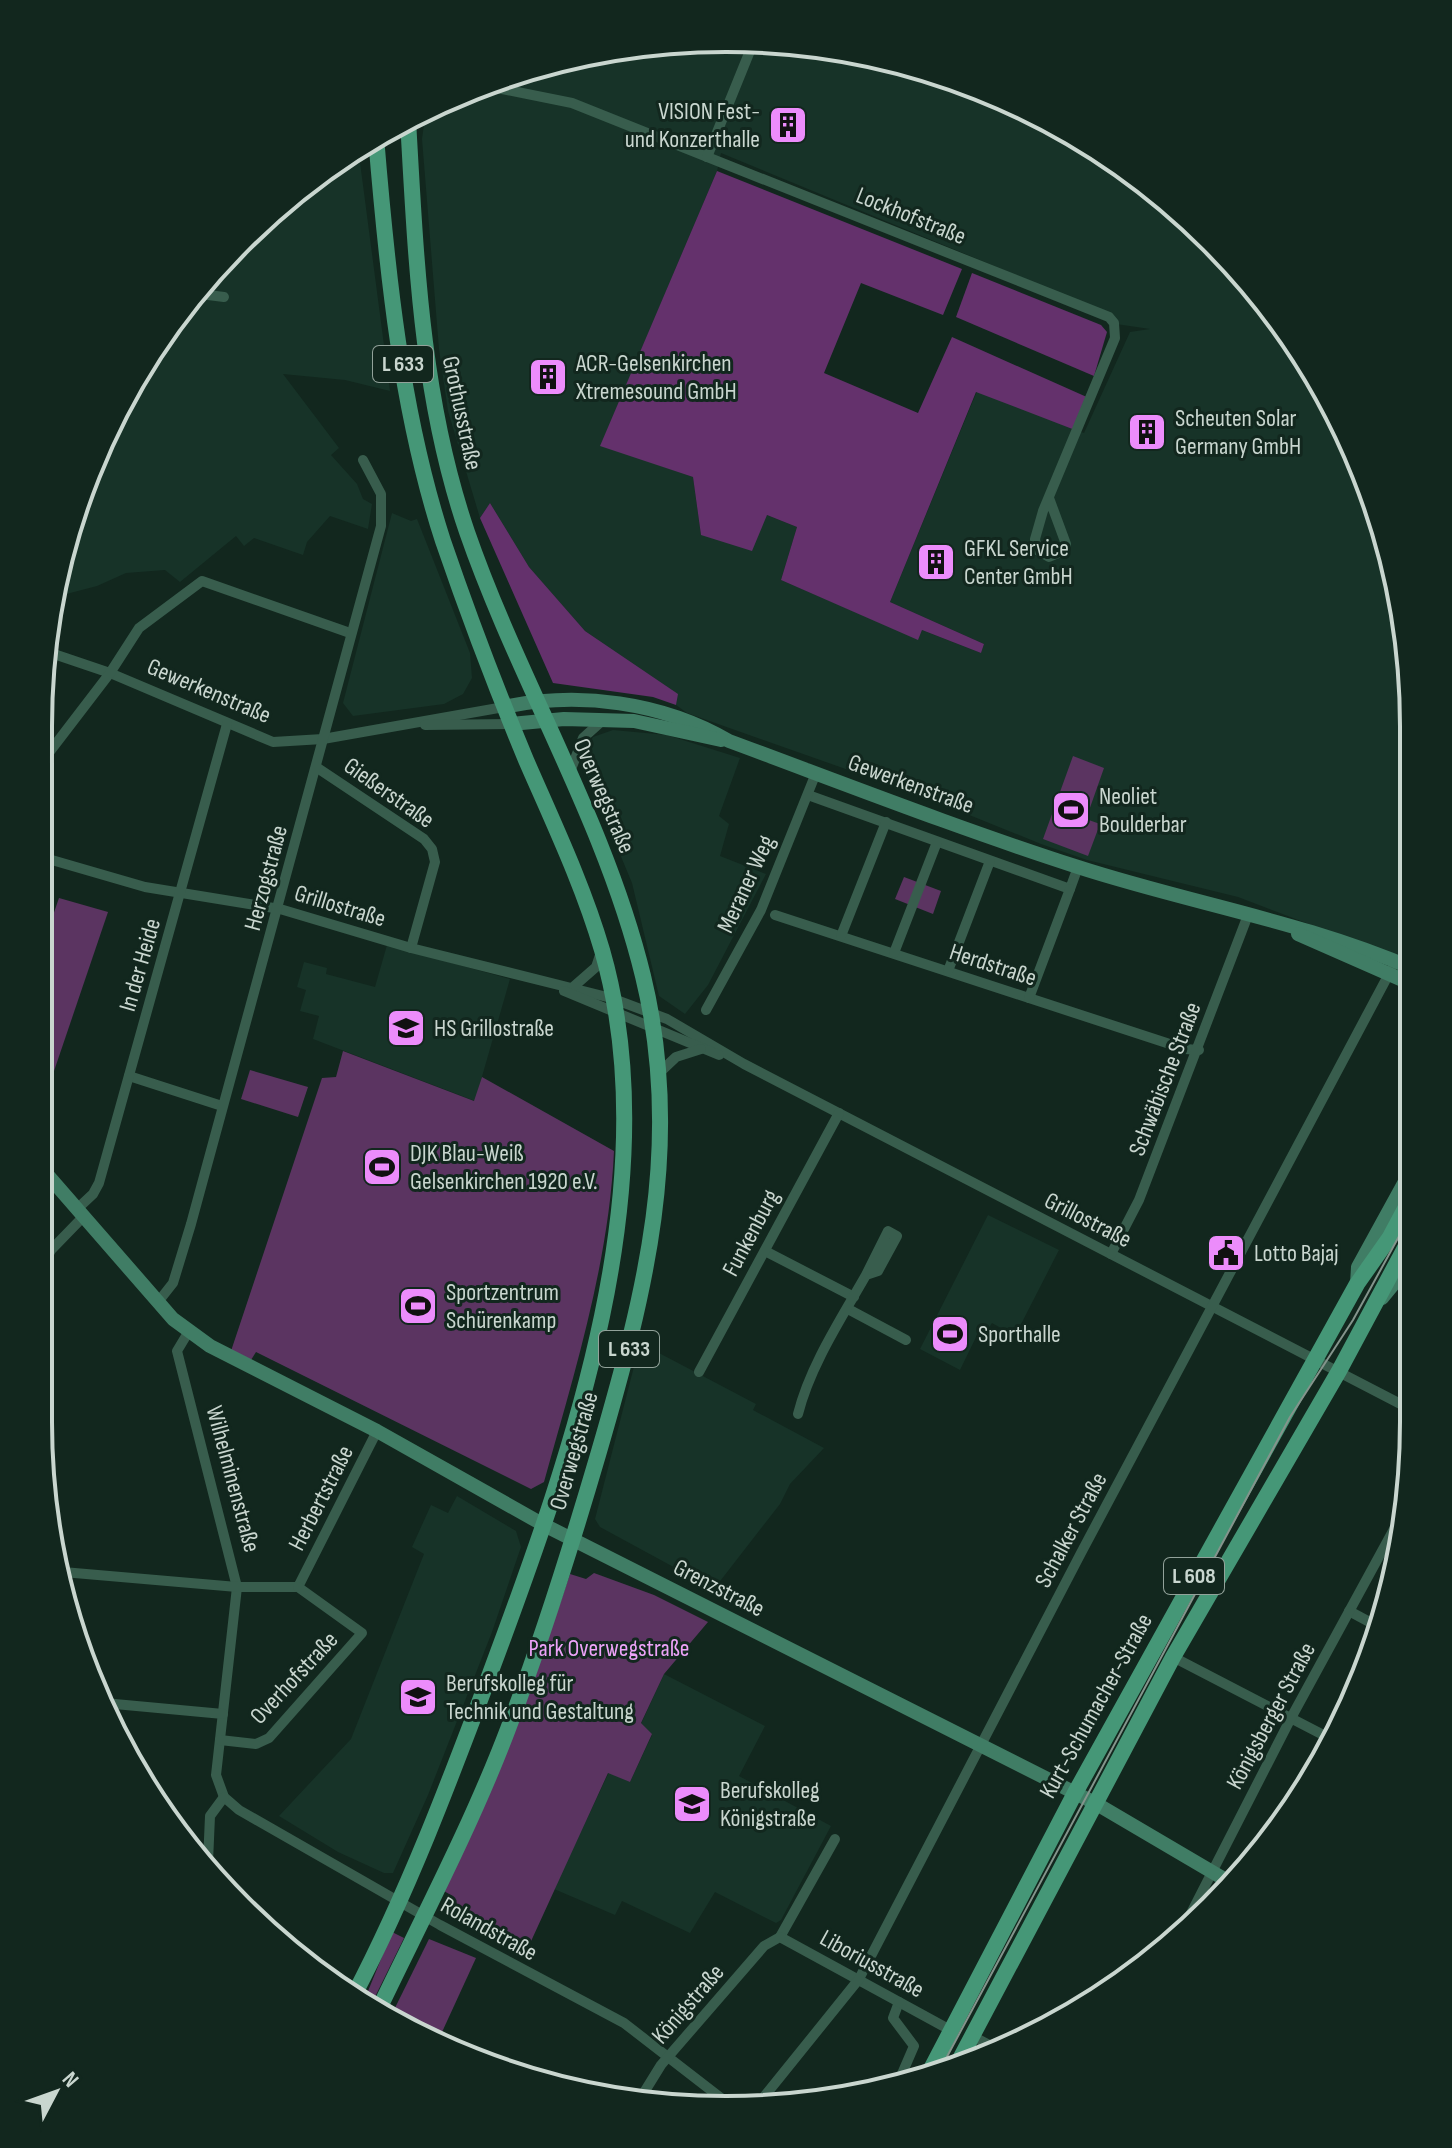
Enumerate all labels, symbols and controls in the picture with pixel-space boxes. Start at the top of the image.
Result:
place label: VISION Fest- und Konzerthalle [625,97,760,154]
building icon: VISION Fest- und Konzerthalle [767,104,809,146]
street label: Lockhofstraße [852,181,970,251]
road number: L 633 [373,346,433,382]
place label: ACR-Gelsenkirchen Xtremesound GmbH [575,349,737,406]
street label: Grothusstraße [436,353,488,473]
building icon: ACR-Gelsenkirchen Xtremesound GmbH [527,356,569,398]
place label: Scheuten Solar Germany GmbH [1175,404,1301,461]
building icon: Scheuten Solar Germany GmbH [1126,411,1168,453]
place label: GFKL Service Center GmbH [964,534,1073,591]
building icon: GFKL Service Center GmbH [915,541,957,583]
street label: Gewerkenstraße [143,652,275,730]
street label: Overwegstraße [567,734,641,858]
street label: Gewerkenstraße [844,748,978,820]
street label: Gießerstraße [338,751,440,835]
place label: Neoliet Boulderbar [1099,782,1187,839]
sports icon: Neoliet Boulderbar [1050,789,1092,831]
street label: Herzogstraße [238,822,294,934]
street label: Meraner Weg [711,830,781,938]
street label: Grillostraße [291,878,389,934]
street label: In der Heide [113,915,167,1015]
street label: Herdstraße [946,937,1040,993]
street label: Schwäbische Straße [1122,998,1208,1160]
school or university icon: HS Grillostraße [385,1007,427,1049]
place label: HS Grillostraße [434,1014,554,1043]
place label: DJK Blau-Weiß Gelsenkirchen 1920 e.V. [410,1139,598,1196]
sports icon: DJK Blau-Weiß Gelsenkirchen 1920 e.V. [361,1146,403,1188]
street label: Funkenburg [716,1185,786,1281]
street label: Grillostraße [1040,1186,1136,1254]
public building icon: Lotto Bajaj [1205,1232,1247,1274]
place label: Lotto Bajaj [1254,1239,1339,1268]
place label: Sportzentrum Schürenkamp [446,1278,559,1335]
sports icon: Sportzentrum Schürenkamp [397,1285,439,1327]
sports icon: Sporthalle [929,1313,971,1355]
place label: Sporthalle [978,1320,1061,1349]
road number: L 633 [599,1331,659,1367]
street label: Overwegstraße [543,1388,605,1514]
street label: Wilhelminenstraße [200,1403,266,1555]
street label: Herbertstraße [282,1441,360,1555]
street label: Schalker Straße [1029,1468,1113,1592]
street label: Grenzstraße [669,1553,769,1623]
road number: L 608 [1164,1558,1224,1594]
street label: Kurt-Schumacher-Straße [1033,1609,1159,1803]
street label: Overhofstraße [244,1626,344,1730]
park label: Park Overwegstraße [529,1634,689,1663]
street label: Königsberger Straße [1220,1638,1322,1794]
place label: Berufskolleg für Technik und Gestaltung [446,1669,634,1726]
school or university icon: Berufskolleg für Technik und Gestaltung [397,1676,439,1718]
place label: Berufskolleg Königstraße [720,1776,820,1833]
school or university icon: Berufskolleg Königstraße [671,1783,713,1825]
street label: Rolandstraße [436,1891,542,1967]
street label: Liboriusstraße [815,1924,929,2004]
street label: Königstraße [646,1958,730,2050]
north arrow [16,2052,96,2132]
text: N [56,2067,84,2093]

